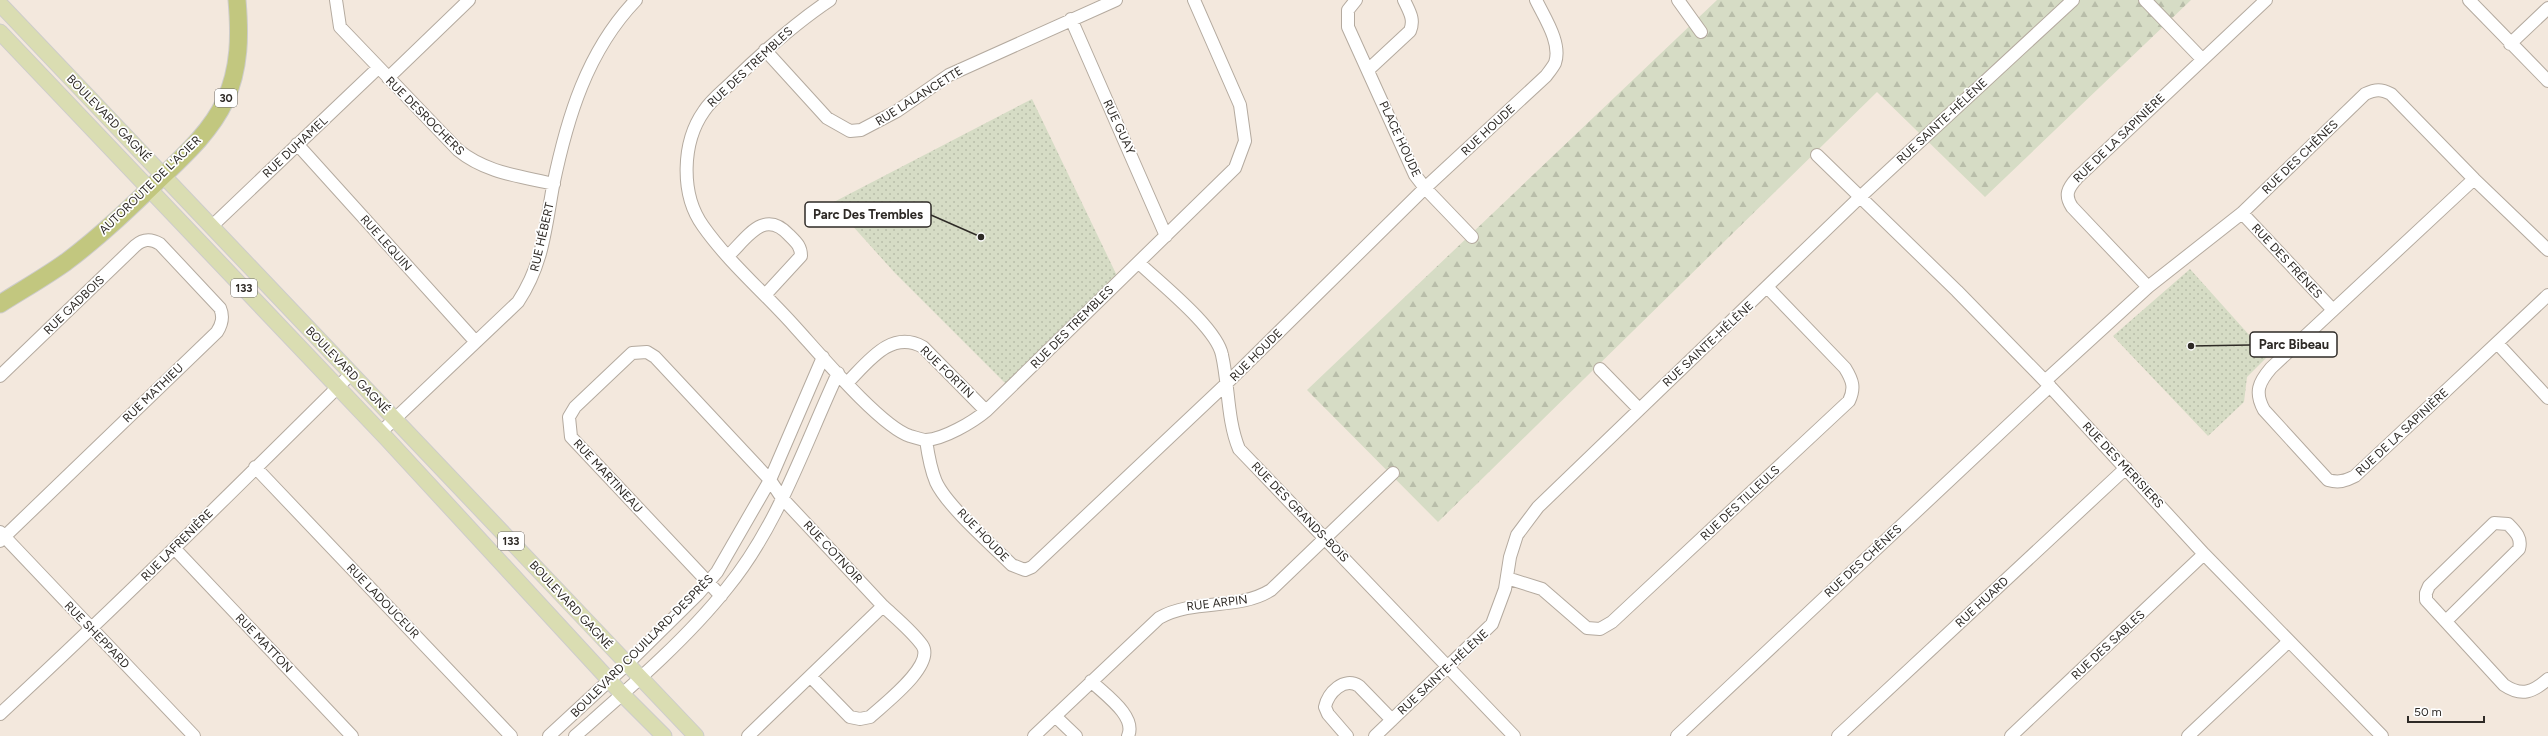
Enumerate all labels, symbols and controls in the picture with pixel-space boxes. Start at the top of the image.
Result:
street label: RUE DES TREMBLES [705,24,795,110]
street label: RUE LALANCETTE [873,64,965,128]
street label: BOULEVARD GAGNÉ [64,72,154,164]
street label: RUE DESROCHERS [383,74,467,158]
street label: RUE SAINTE-HÉLÈNE [1894,75,1990,167]
road number: 30 [215,89,237,107]
street label: RUE DE LA SAPINIÈRE [2070,91,2168,185]
street label: RUE GUAY [1100,97,1138,157]
street label: PLACE HOUDE [1376,99,1424,179]
street label: RUE HOUDE [1458,102,1518,158]
street label: RUE DUHAMEL [260,113,331,181]
street label: RUE DES CHÊNES [2259,117,2341,197]
street label: AUTOROUTE DE L'ACIER [96,133,204,237]
street label: RUE HÉBERT [527,201,557,273]
callout: Parc Des Trembles [805,202,931,227]
text: Parc Des Trembles [813,207,923,222]
street label: RUE LEQUIN [357,212,415,274]
street label: RUE DES FRÊNES [2249,221,2325,301]
street label: RUE GADBOIS [41,273,107,337]
road number: 133 [231,279,257,297]
street label: RUE DES TREMBLES [1028,283,1116,371]
street label: RUE SAINTE-HÉLÈNE [1660,298,1756,390]
street label: BOULEVARD GAGNÉ [303,324,393,416]
street label: RUE HOUDE [1227,326,1285,384]
callout: Parc Bibeau [2250,332,2337,357]
text: Parc Bibeau [2259,337,2329,352]
street label: RUE FORTIN [917,343,977,401]
street label: RUE MATHIEU [120,361,186,425]
street label: RUE DE LA SAPINIÈRE [2353,385,2451,479]
street label: RUE DES MERISIERS [2080,419,2166,511]
street label: RUE MARTINEAU [571,437,645,515]
street label: RUE DES GRANDS-BOIS [1249,459,1351,565]
street label: RUE DES TILLEULS [1697,463,1783,543]
street label: RUE LAFRENIÈRE [138,506,216,584]
street label: RUE HOUDE [954,506,1012,564]
street label: RUE COTNOIR [801,518,865,586]
street label: RUE DES CHÊNES [1822,522,1904,600]
road number: 133 [498,532,524,550]
street label: BOULEVARD GAGNÉ [526,558,616,652]
street label: RUE LADOUCEUR [344,561,422,641]
street label: BOULEVARD COUILLARD-DESPRÈS [568,572,716,720]
street label: RUE HUARD [1953,574,2011,630]
street label: RUE ARPIN [1186,592,1248,614]
street label: RUE SHEPPARD [62,599,132,671]
street label: RUE DES SABLES [2068,607,2148,683]
street label: RUE MATTON [233,611,295,675]
street label: RUE SAINTE-HÉLÈNE [1395,626,1491,718]
scale bar [2408,698,2484,724]
text: 50 m [2414,705,2442,719]

